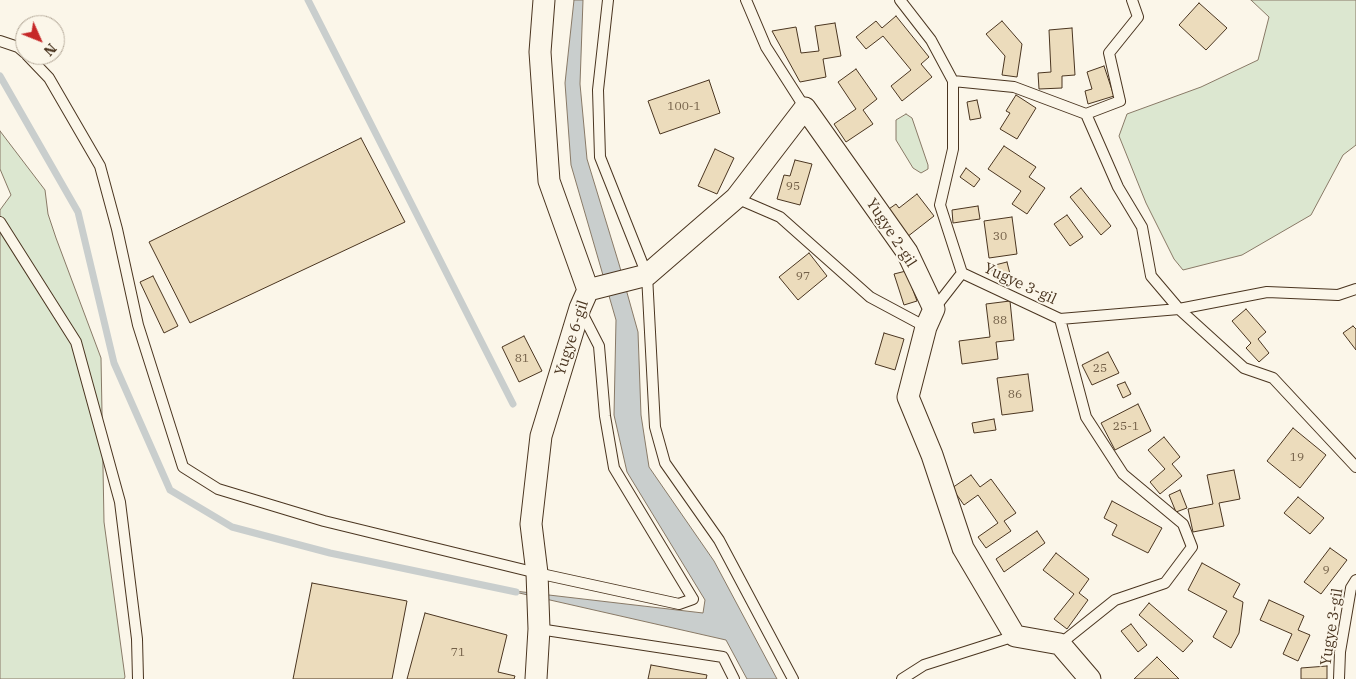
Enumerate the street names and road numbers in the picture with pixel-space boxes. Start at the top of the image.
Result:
street label: Yugye 2-gil [862,195,920,271]
street label: Yugye 3-gil [981,259,1059,309]
street label: Yugye 6-gil [551,298,593,378]
street label: Yugye 3-gil [1317,587,1347,667]

